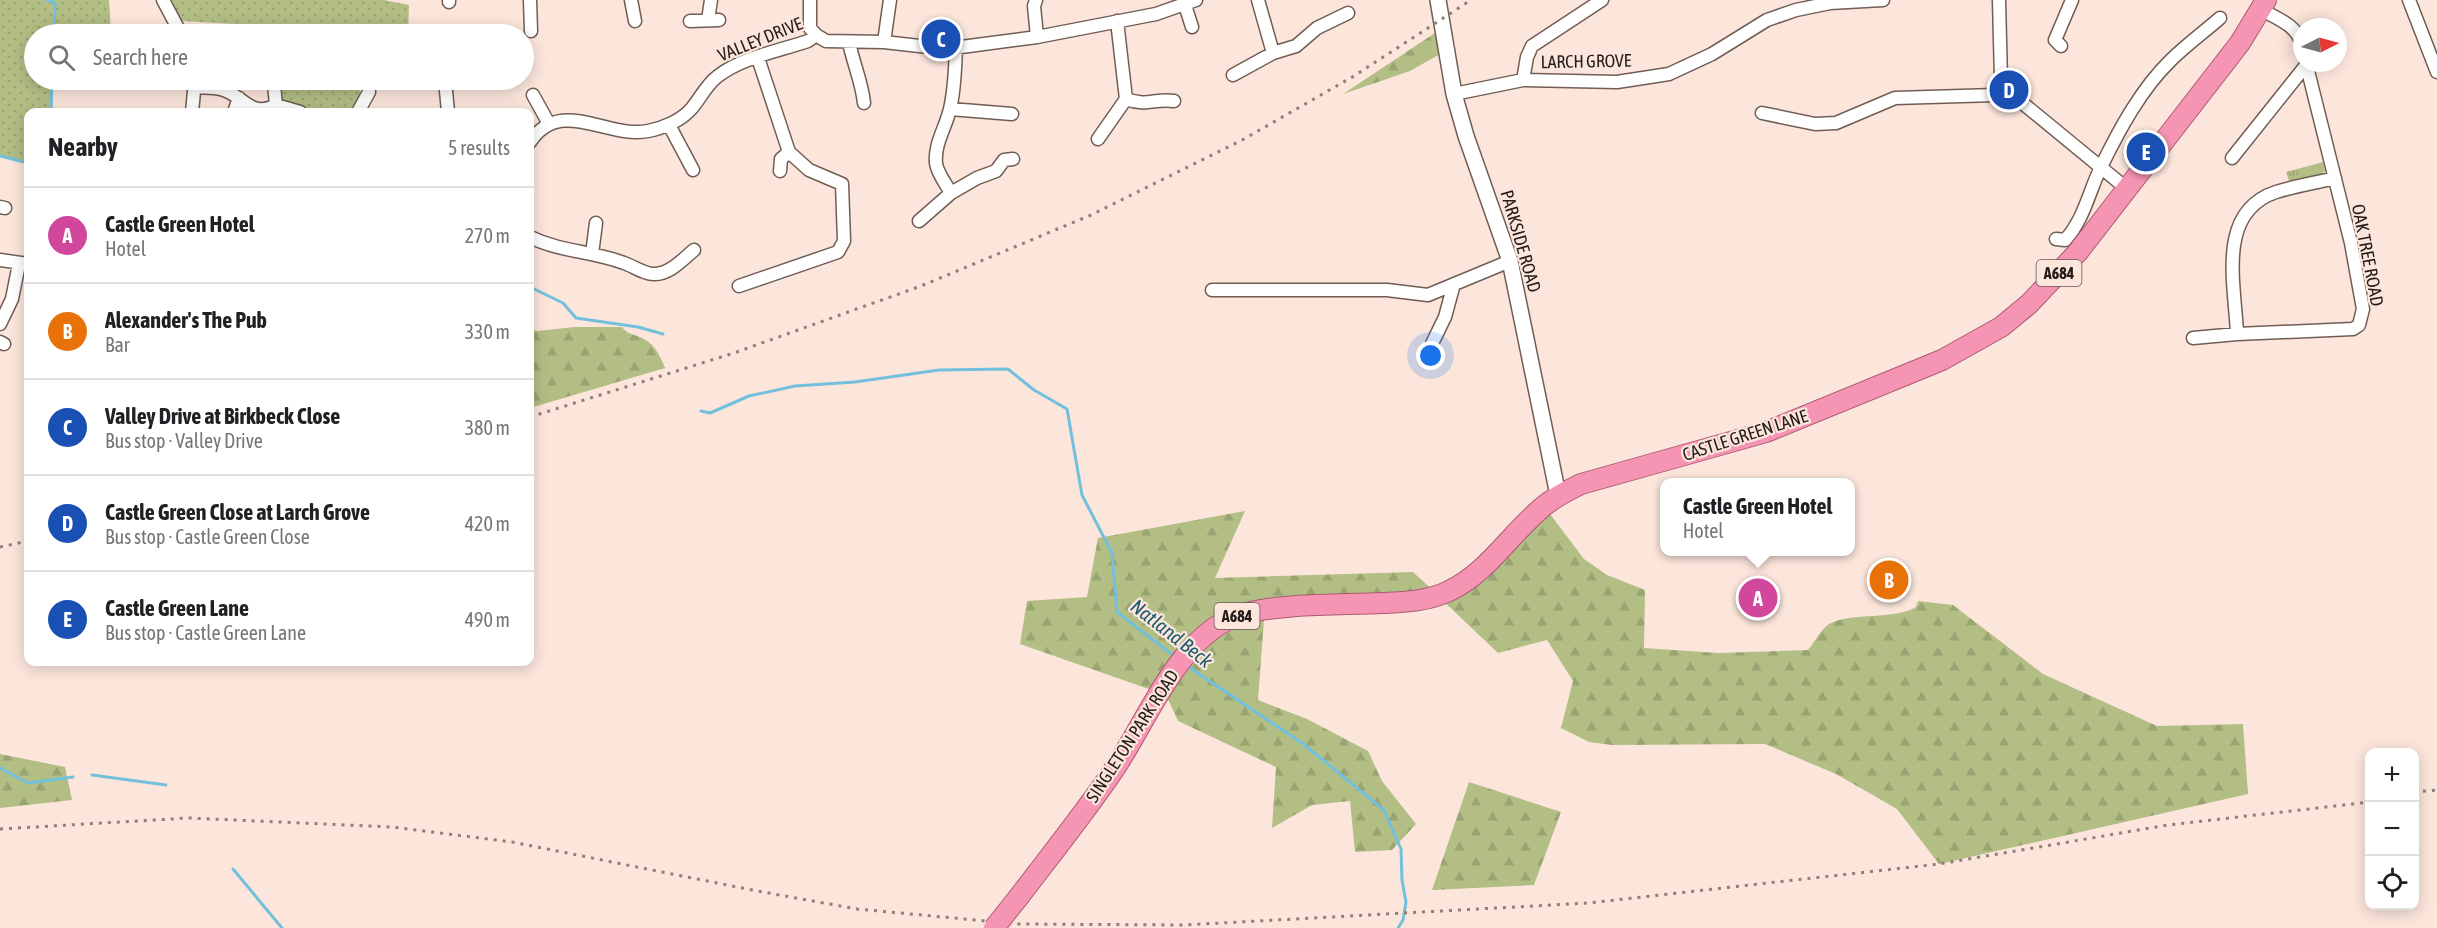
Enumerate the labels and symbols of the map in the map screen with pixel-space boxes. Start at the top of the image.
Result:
street label: VALLEY DRIVE [715,12,806,66]
pin: C [922,16,960,62]
north arrow [2293,18,2347,72]
street label: LARCH GROVE [1540,50,1632,72]
pin: D [1990,68,2028,112]
pin: E [2126,130,2166,174]
street label: PARKSIDE ROAD [1496,187,1546,295]
street label: OAK TREE ROAD [2348,202,2388,308]
road number: A684 [2036,260,2082,286]
your location [1416,341,1445,370]
street label: CASTLE GREEN LANE [1680,405,1811,465]
pin: B [1870,558,1908,602]
pin: A [1738,576,1778,620]
water label: Natland Beck [1127,594,1218,672]
road number: A684 [1214,603,1260,629]
street label: SINGLETON PARK ROAD [1081,666,1183,806]

